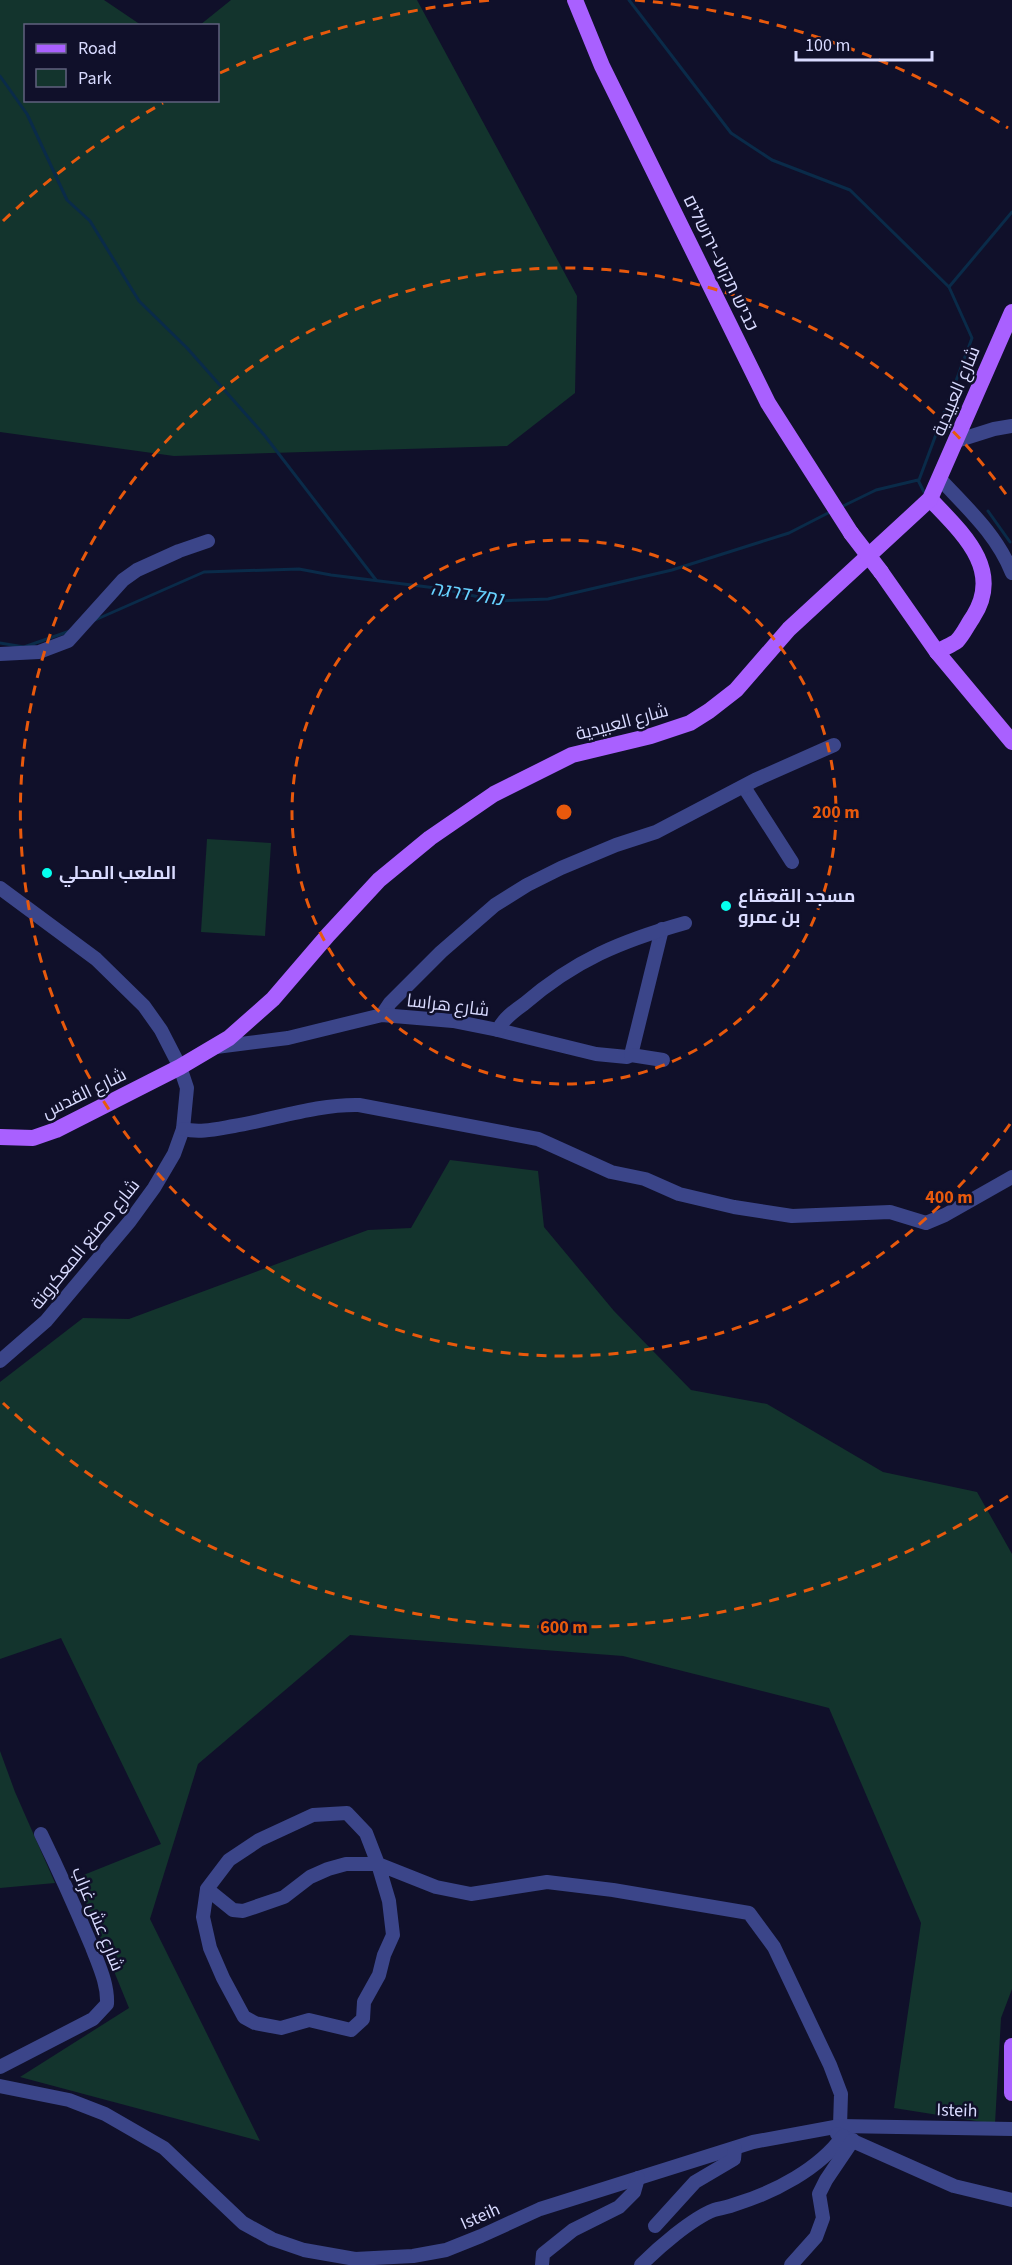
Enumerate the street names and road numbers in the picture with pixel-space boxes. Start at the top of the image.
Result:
street label: כביש תקוע–ירושלים [677,191,765,336]
street label: شارع العبيدية [926,343,987,440]
street label: شارع العبيدية [573,698,671,747]
street label: شارع هراسا [405,988,491,1023]
street label: شارع القدس [38,1062,131,1125]
street label: شارع مصنع المعكرونة [25,1174,146,1315]
street label: شارع عش غراب [65,1863,130,1975]
street label: Isteih [936,2097,978,2124]
street label: Isteih [456,2197,504,2236]

